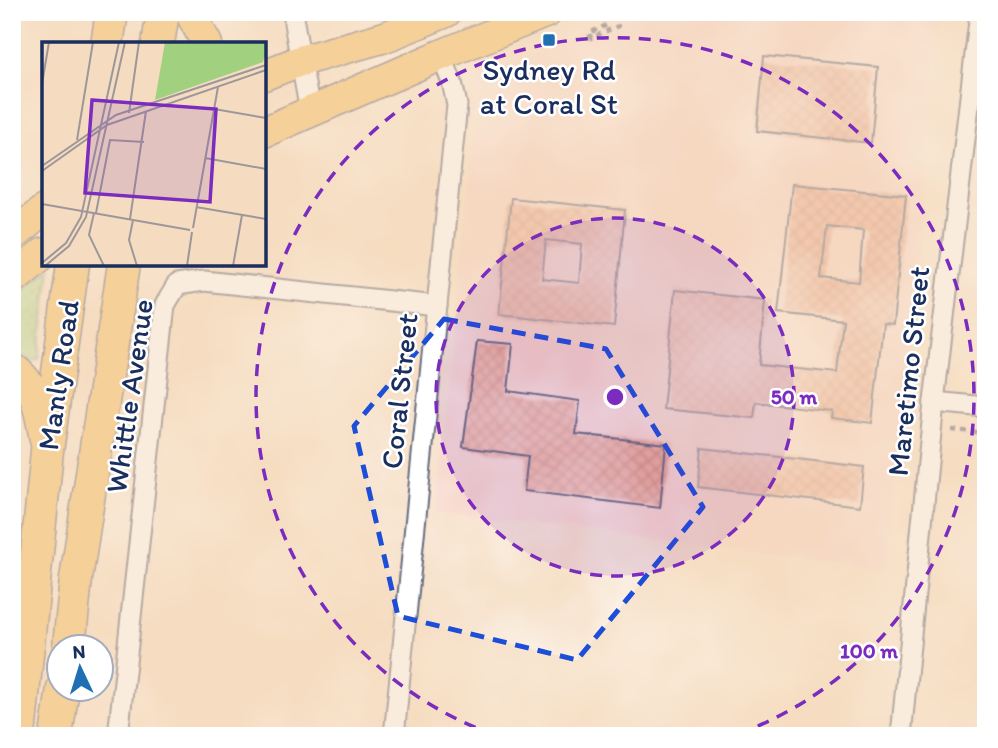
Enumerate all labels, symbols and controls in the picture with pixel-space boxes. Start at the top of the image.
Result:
marker: Sydney Rd at Coral St [541,32,557,48]
inset map [42,42,266,266]
place label: Sydney Rd at Coral St [480,51,618,122]
street label: Maretimo Street [879,264,937,478]
street label: Manly Road [29,297,87,453]
street label: Whittle Avenue [97,297,161,495]
street label: Coral Street [372,311,426,471]
text: 50 m [771,384,818,409]
centre of rings [603,385,627,409]
north arrow [46,632,116,702]
text: 100 m [840,638,898,663]
text: N [72,640,86,663]

